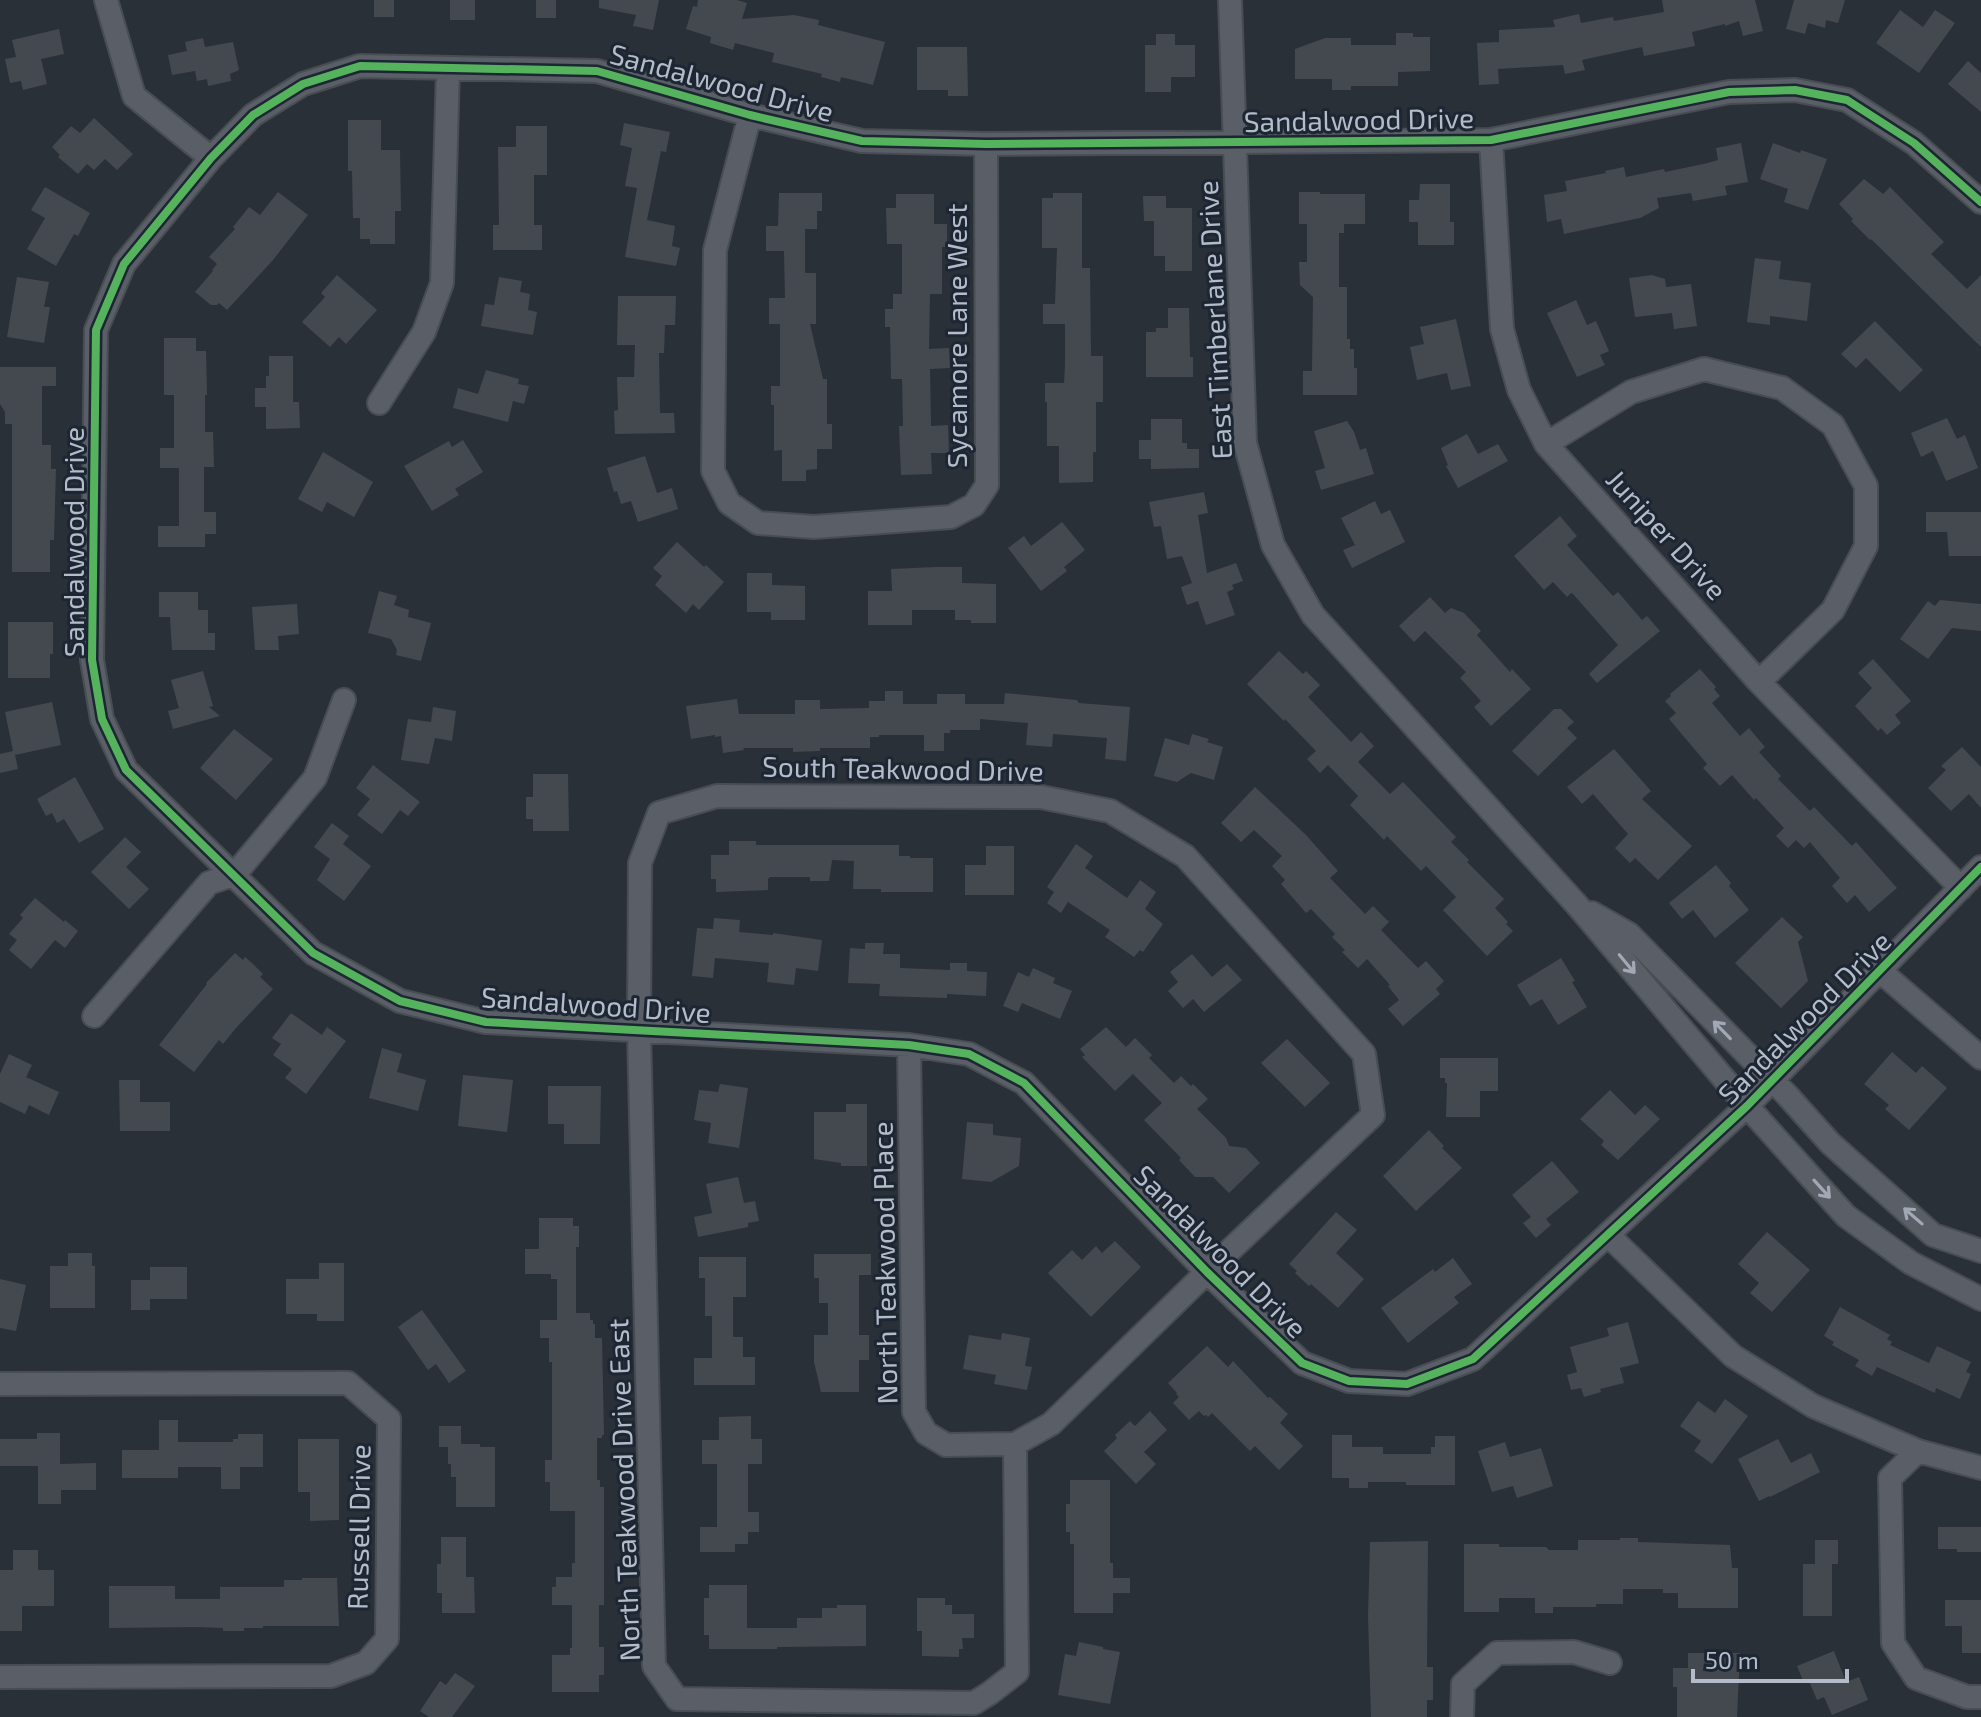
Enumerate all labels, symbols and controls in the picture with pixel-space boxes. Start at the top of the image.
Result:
street label: Sandalwood Drive [606,36,838,128]
street label: Sandalwood Drive [1244,100,1474,138]
street label: East Timberlane Drive [1190,180,1238,460]
street label: Sycamore Lane West [939,204,973,468]
street label: Sandalwood Drive [56,427,90,657]
street label: Juniper Drive [1600,462,1734,606]
street label: South Teakwood Drive [762,749,1044,787]
street label: Sandalwood Drive [1711,924,1897,1110]
one-way arrow [1618,954,1636,974]
street label: Sandalwood Drive [480,979,712,1029]
one-way arrow [1713,1020,1732,1040]
street label: North Teakwood Place [865,1121,903,1405]
street label: Sandalwood Drive [1128,1158,1314,1344]
one-way arrow [1812,1179,1831,1199]
one-way arrow [1903,1208,1923,1226]
street label: North Teakwood Drive East [600,1318,646,1662]
street label: Russell Drive [340,1444,376,1610]
scale bar [1693,1633,1847,1683]
text: 50 m [1705,1645,1759,1674]

